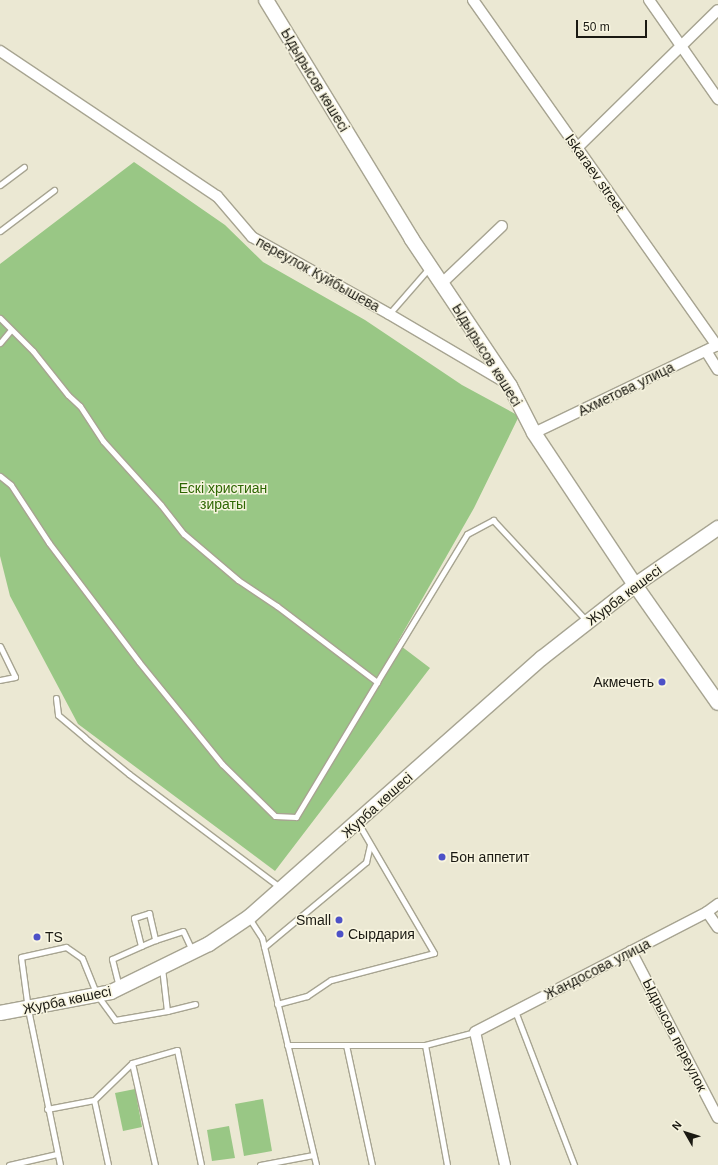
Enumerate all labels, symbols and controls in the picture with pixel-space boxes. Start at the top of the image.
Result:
scale bar [578,12,649,38]
text: 50 m [583,20,610,34]
street label: Ыдырысов көшесі [277,25,353,135]
street label: Iskaraev street [562,131,628,215]
street label: переулок Куйбышева [253,233,383,315]
street label: Ыдырысов көшесі [449,301,525,409]
street label: Ахметова улица [575,358,677,420]
park label: Ескі христиан зираты [179,480,267,512]
street label: Журба көшесі [583,561,665,629]
place label: Акмечеть [593,674,654,690]
marker: Акмечеть [657,677,667,687]
street label: Журба көшесі [338,769,416,841]
place label: Бон аппетит [450,849,530,865]
marker: Бон аппетит [437,852,447,862]
place label: Small [296,912,331,928]
marker: Small [334,915,344,925]
place label: Сырдария [348,926,415,942]
place label: TS [45,929,63,945]
marker: Сырдария [335,929,345,939]
marker: TS [32,932,42,942]
street label: Жандосова улица [541,935,653,1003]
street label: Ыдрысов переулок [639,976,711,1094]
street label: Журба көшесі [21,982,113,1018]
north arrow [666,1113,706,1153]
text: N [670,1119,684,1132]

